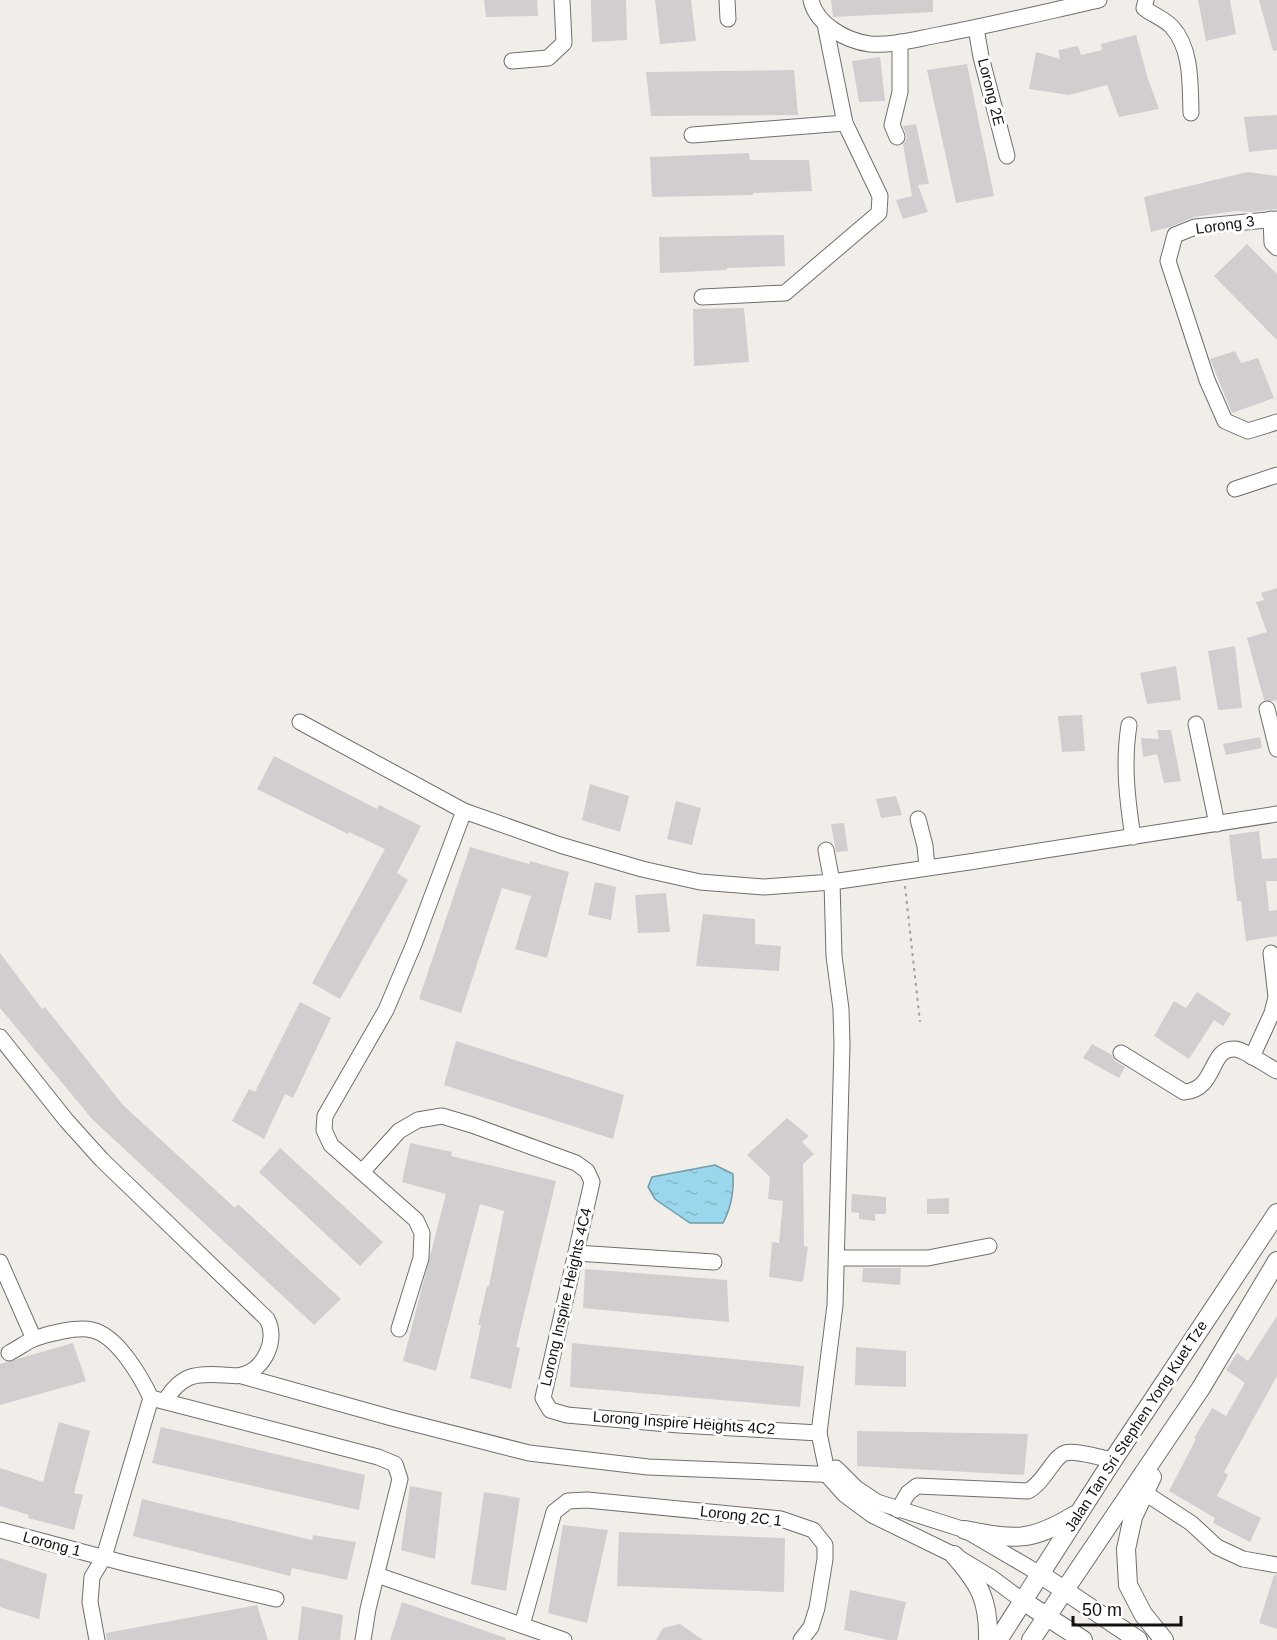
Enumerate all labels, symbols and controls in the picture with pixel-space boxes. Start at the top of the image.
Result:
street label: Lorong 2E [975,56,1008,128]
street label: Lorong 3 [1194,212,1255,237]
street label: Lorong Inspire Heights 4C4 [537,1206,594,1388]
street label: Jalan Tan Sri Stephen Yong Kuet Tze [1061,1317,1210,1534]
street label: Lorong Inspire Heights 4C2 [592,1408,776,1437]
street label: Lorong 2C 1 [699,1502,783,1529]
street label: Lorong 1 [21,1528,83,1559]
scale bar [1073,1589,1181,1627]
text: 50 m [1082,1600,1122,1620]

